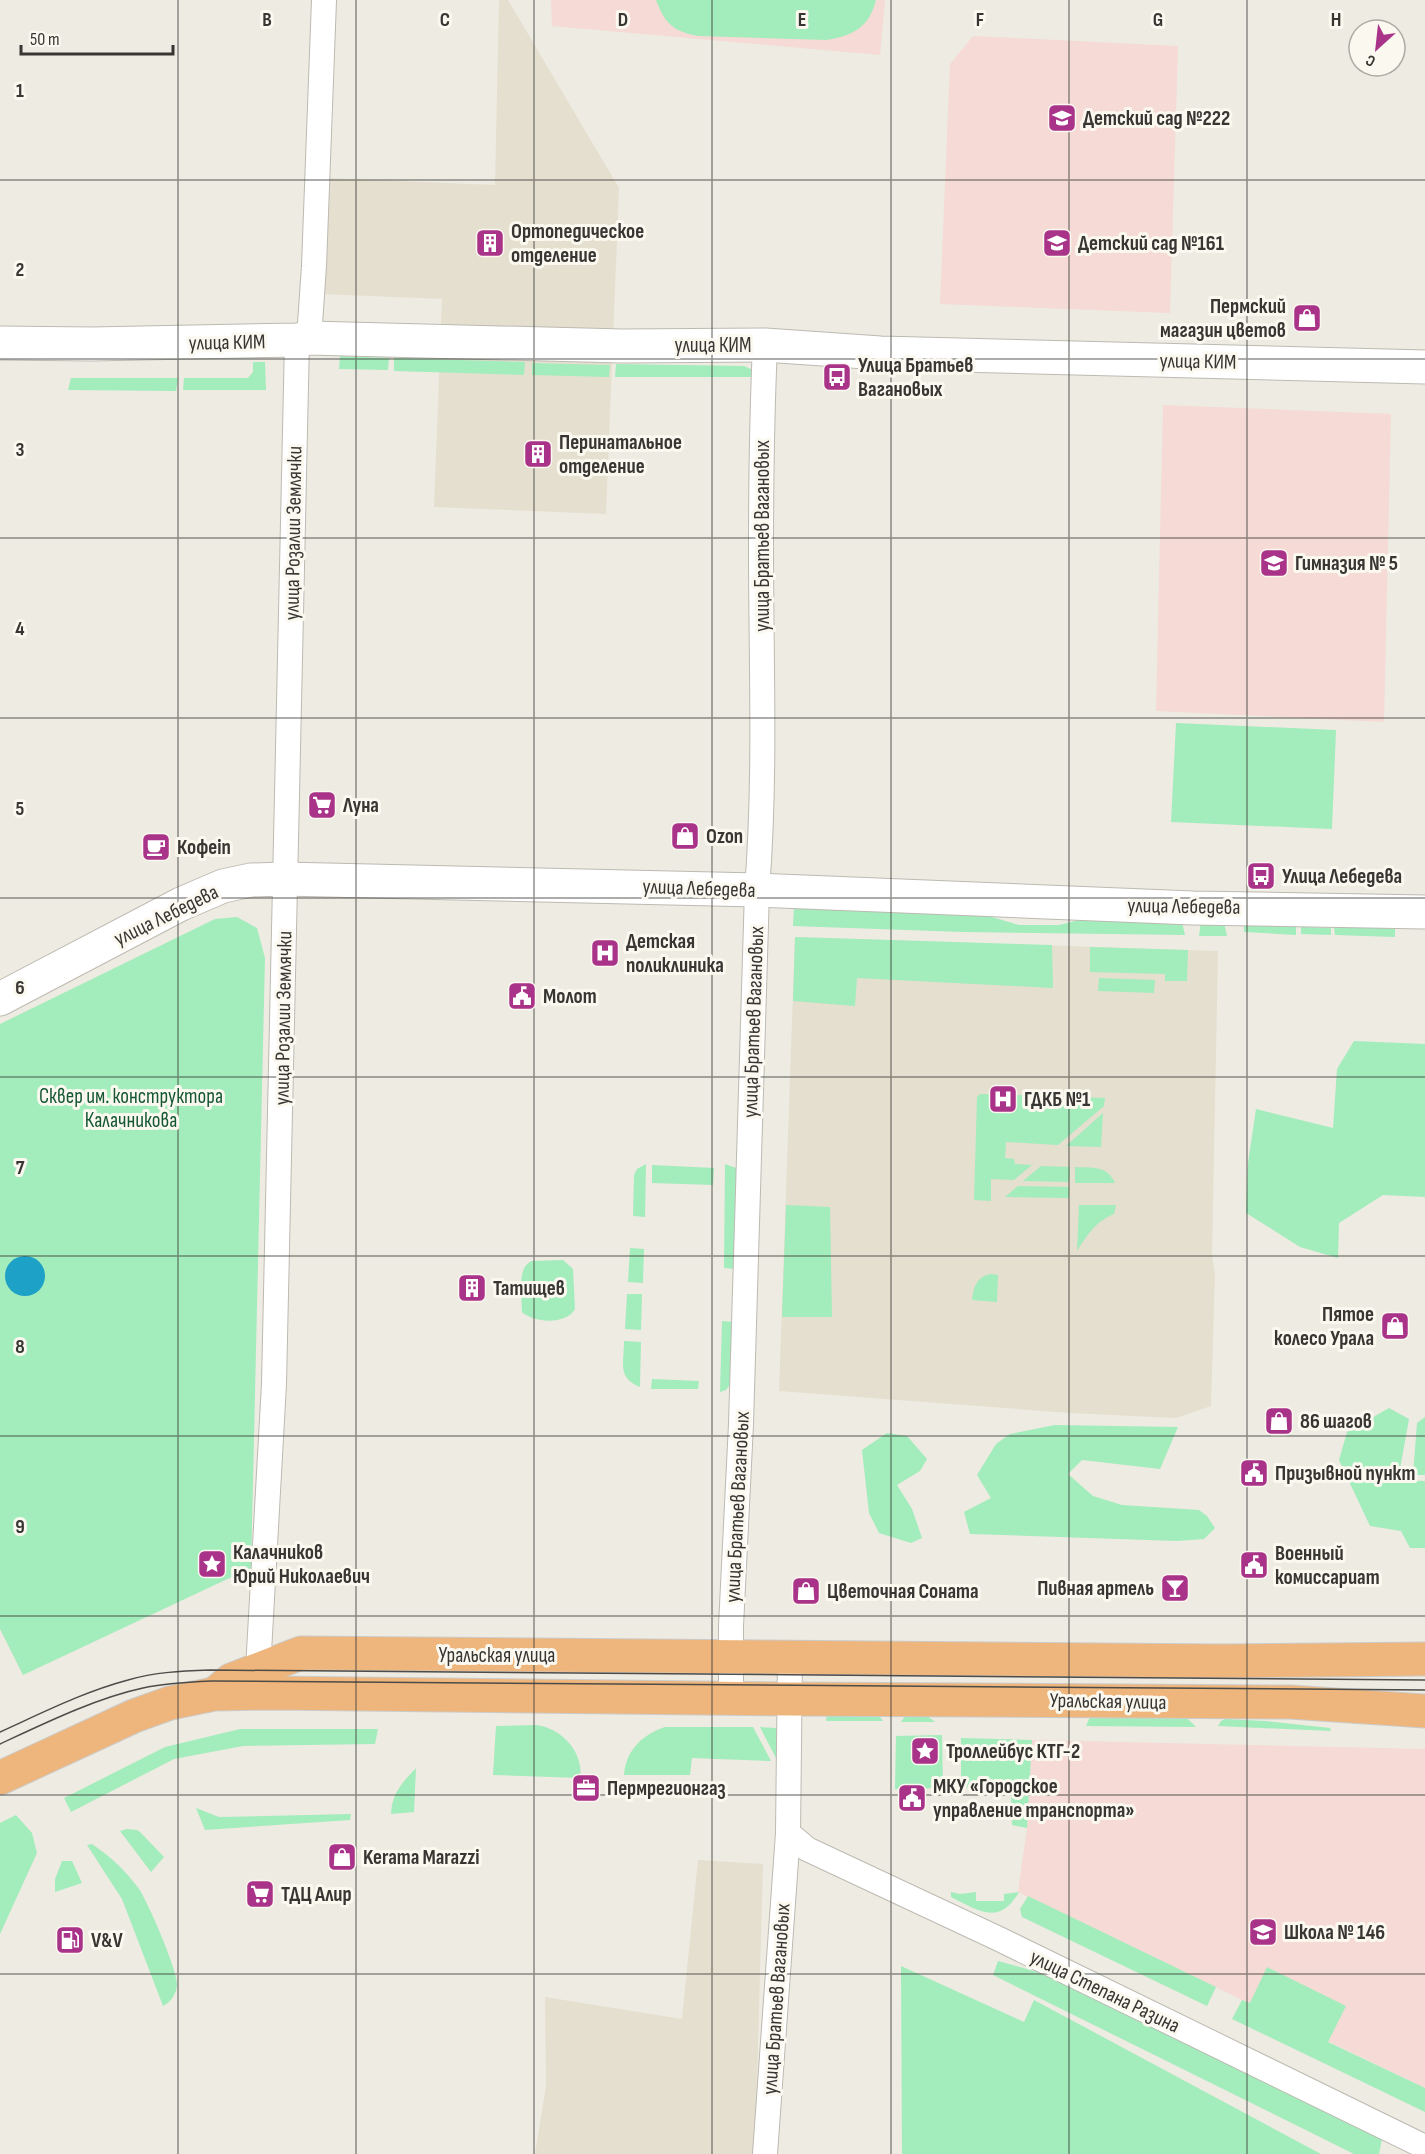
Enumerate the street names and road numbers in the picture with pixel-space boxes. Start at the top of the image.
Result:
street label: улица КИМ [188,329,266,356]
street label: улица КИМ [675,333,751,358]
street label: улица КИМ [1159,348,1237,375]
street label: улица Братьев Вагановых [750,440,775,632]
street label: улица Розалии Землячки [279,446,308,620]
street label: улица Лебедева [642,874,756,903]
street label: улица Лебедева [110,879,223,951]
street label: улица Лебедева [1127,893,1241,920]
street label: улица Братьев Вагановых [738,926,769,1118]
street label: улица Розалии Землячки [269,931,298,1105]
street label: улица Братьев Вагановых [720,1411,755,1603]
street label: Уральская улица [439,1643,555,1668]
street label: Уральская улица [1049,1688,1167,1715]
street label: улица Братьев Вагановых [757,1902,796,2095]
street label: улица Степана Разина [1026,1944,1184,2039]

